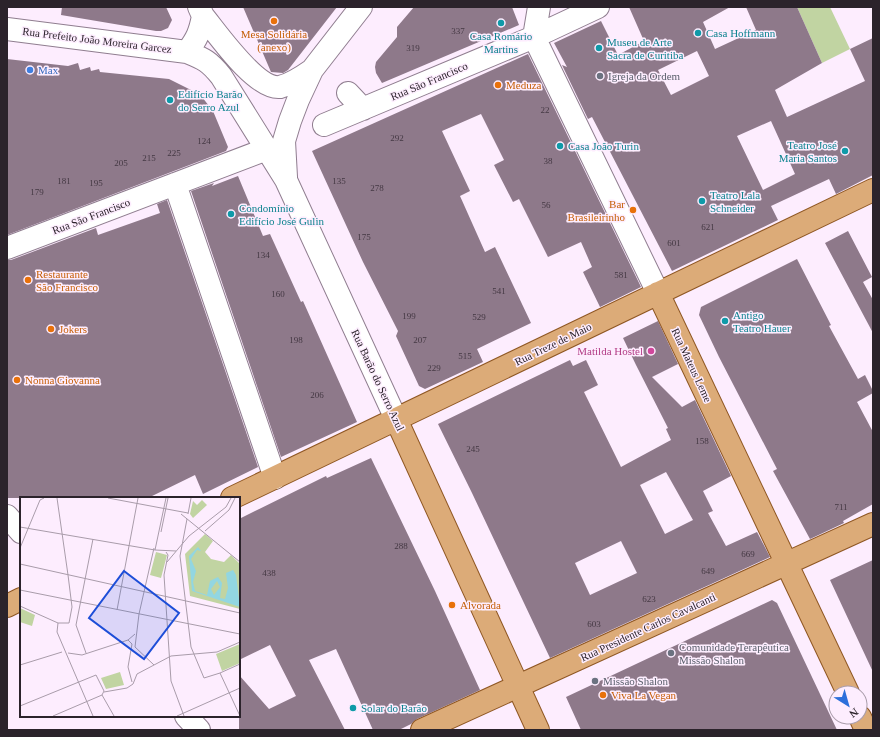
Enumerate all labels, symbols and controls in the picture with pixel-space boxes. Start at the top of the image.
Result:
marker: Mesa Solidária (anexo) [269,16,279,26]
marker: Casa Romário Martins [496,18,506,28]
street label: Rua Prefeito João Moreira Garcez [22,25,172,55]
house number: 337 [451,26,465,36]
place label: Casa Hoffmann [706,27,776,39]
place label: Mesa Solidária (anexo) [241,28,307,54]
marker: Casa Hoffmann [693,28,703,38]
place label: Casa Romário Martins [470,30,533,55]
place label: Museu de Arte Sacra de Curitiba [607,36,683,61]
house number: 319 [406,43,420,53]
marker: Museu de Arte Sacra de Curitiba [594,43,604,53]
street label: Rua São Francisco [389,59,470,103]
place label: Max [38,64,59,76]
marker: Max [25,65,35,75]
place label: Igreja da Ordem [608,70,681,82]
marker: Igreja da Ordem [595,71,605,81]
place label: Meduza [506,79,542,91]
marker: Meduza [493,80,503,90]
place label: Edifício Barão do Serro Azul [178,88,243,113]
marker: Edifício Barão do Serro Azul [165,95,175,105]
house number: 22 [541,105,550,115]
house number: 292 [390,133,404,143]
house number: 124 [197,136,211,146]
place label: Teatro José Maria Santos [779,139,837,164]
place label: Casa João Turin [568,140,639,152]
marker: Casa João Turin [555,141,565,151]
marker: Teatro José Maria Santos [840,146,850,156]
house number: 225 [167,148,181,158]
house number: 215 [142,153,156,163]
house number: 38 [544,156,553,166]
house number: 205 [114,158,128,168]
house number: 181 [57,176,71,186]
house number: 135 [332,176,346,186]
house number: 195 [89,178,103,188]
house number: 278 [370,183,384,193]
house number: 179 [30,187,44,197]
place label: Teatro Lala Schneider [710,189,760,214]
street label: Rua São Francisco [50,195,132,236]
marker: Teatro Lala Schneider [697,196,707,206]
place label: Bar Brasileirinho [568,198,625,223]
house number: 56 [542,200,551,210]
place label: Condomínio Edifício José Gulin [239,202,324,227]
marker: Bar Brasileirinho [628,205,638,215]
marker: Condomínio Edifício José Gulin [226,209,236,219]
house number: 621 [701,222,715,232]
house number: 175 [357,232,371,242]
house number: 601 [667,238,681,248]
house number: 134 [256,250,270,260]
place label: Restaurante São Francisco [36,268,99,293]
house number: 581 [614,270,628,280]
marker: Restaurante São Francisco [23,275,33,285]
house number: 541 [492,286,506,296]
house number: 160 [271,289,285,299]
place label: Antigo Teatro Hauer [733,309,791,334]
house number: 199 [402,311,416,321]
house number: 529 [472,312,486,322]
marker: Antigo Teatro Hauer [720,316,730,326]
street label: Rua Treze de Maio [513,320,594,368]
place label: Jokers [59,323,87,335]
marker: Jokers [46,324,56,334]
street label: Rua Mateus Leme [670,326,715,404]
street label: Rua Barão do Serro Azul [349,327,407,433]
house number: 198 [289,335,303,345]
house number: 207 [413,335,427,345]
place label: Matilda Hostel [577,345,643,357]
marker: Matilda Hostel [646,346,656,356]
house number: 515 [458,351,472,361]
house number: 229 [427,363,441,373]
place label: Nonna Giovanna [25,374,100,386]
marker: Nonna Giovanna [12,375,22,385]
house number: 206 [310,390,324,400]
house number: 158 [695,436,709,446]
house number: 245 [466,444,480,454]
inset map [20,497,240,717]
house number: 711 [834,502,848,512]
house number: 288 [394,541,408,551]
house number: 669 [741,549,755,559]
house number: 649 [701,566,715,576]
house number: 438 [262,568,276,578]
street label: Rua Presidente Carlos Cavalcanti [579,590,717,664]
house number: 623 [642,594,656,604]
place label: Alvorada [460,599,501,611]
marker: Alvorada [447,600,457,610]
house number: 603 [587,619,601,629]
place label: Comunidade Terapêutica Missão Shalon [679,641,789,666]
marker: Comunidade Terapêutica Missão Shalon [666,648,676,658]
place label: Missão Shalon [603,675,669,687]
marker: Missão Shalon [590,676,600,686]
north arrow [828,685,868,725]
place label: Viva La Vegan [611,689,677,701]
marker: Viva La Vegan [598,690,608,700]
place label: Solar do Barão [361,702,427,714]
marker: Solar do Barão [348,703,358,713]
text: N [847,706,861,720]

